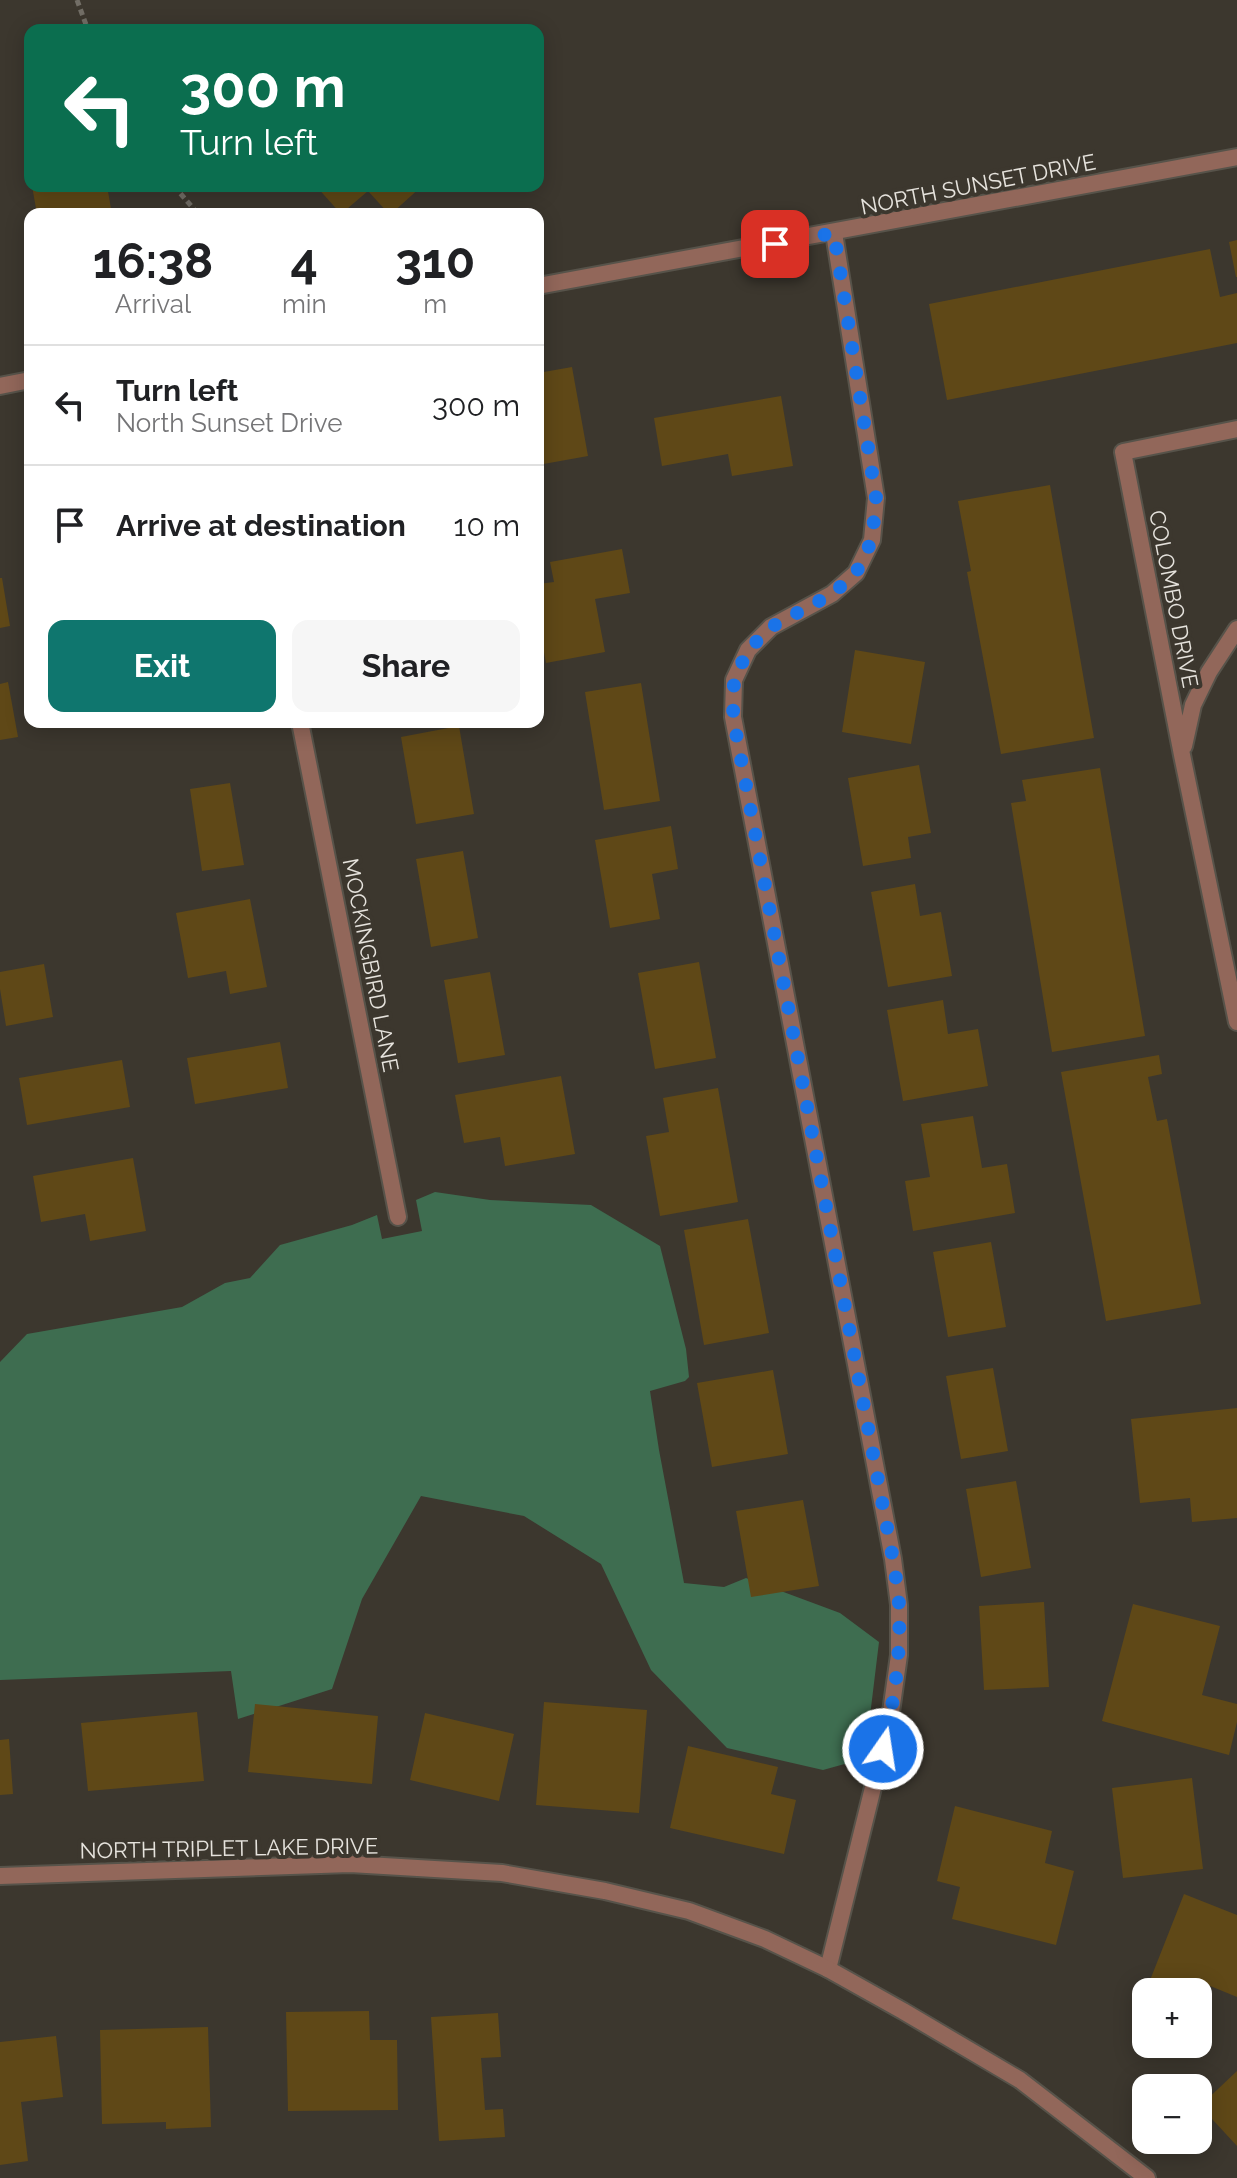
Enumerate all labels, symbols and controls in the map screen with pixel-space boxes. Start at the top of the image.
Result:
text: 300 m [180,54,346,120]
icon: left [48,56,152,160]
text: Turn left [180,121,318,163]
street label: NORTH SUNSET DRIVE [858,148,1098,220]
pin [741,210,809,278]
icon: arrive [753,222,797,266]
text: 16:38 [93,233,213,289]
text: 4 [291,233,318,289]
text: 310 [395,233,475,289]
text: Arrival [115,289,191,319]
text: min [282,289,327,319]
text: m [423,289,447,319]
text: Turn left [116,373,238,408]
icon: left [48,383,92,427]
text: 300 m [432,388,520,423]
text: North Sunset Drive [116,408,342,438]
icon: arrive [48,503,92,547]
text: Arrive at destination [116,508,406,543]
text: 10 m [454,508,520,543]
street label: COLOMBO DRIVE [1144,508,1204,690]
button: Exit [48,620,276,712]
button: Share [292,620,520,712]
street label: MOCKINGBIRD LANE [338,856,404,1074]
position arrow [841,1707,925,1791]
street label: NORTH TRIPLET LAKE DRIVE [79,1832,379,1864]
map controls [1132,1978,1212,2154]
button: + [1132,1978,1212,2058]
button: − [1132,2074,1212,2154]

